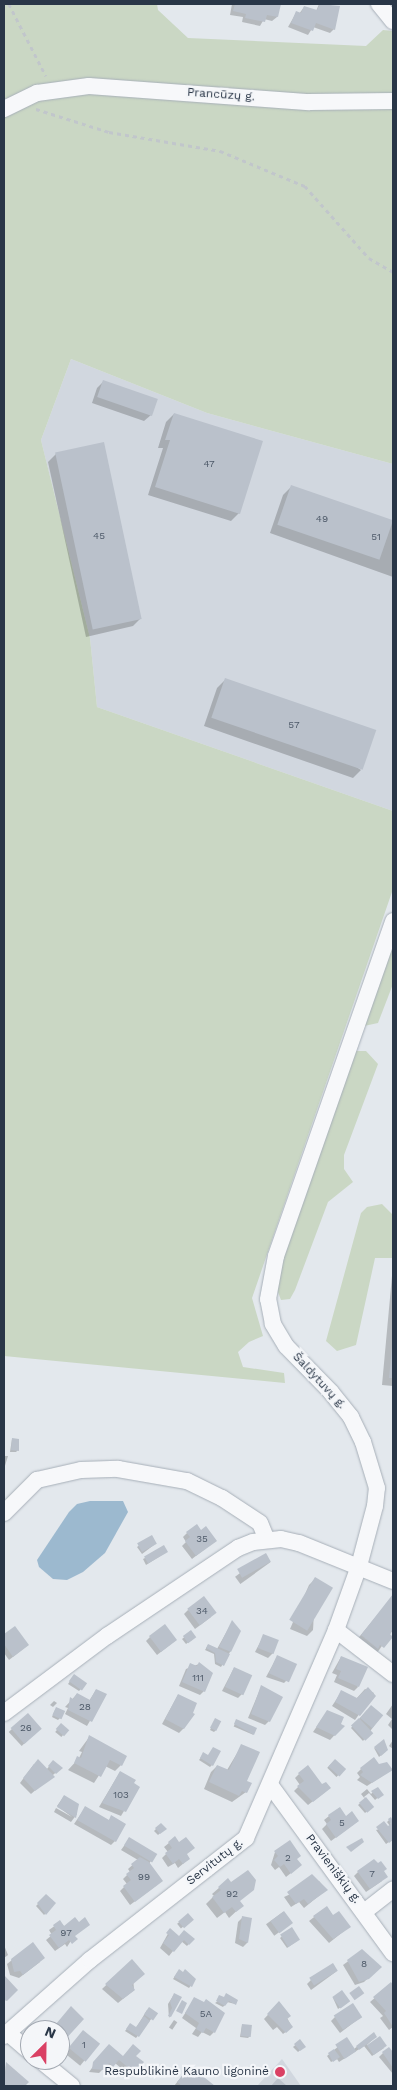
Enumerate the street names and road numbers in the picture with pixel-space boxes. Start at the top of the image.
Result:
street label: Prancūzų g. [187,85,255,105]
street label: Šaldytuvų g. [289,1350,349,1412]
street label: Pravieniškių g. [302,1832,364,1906]
street label: Servitutų g. [184,1836,246,1888]

